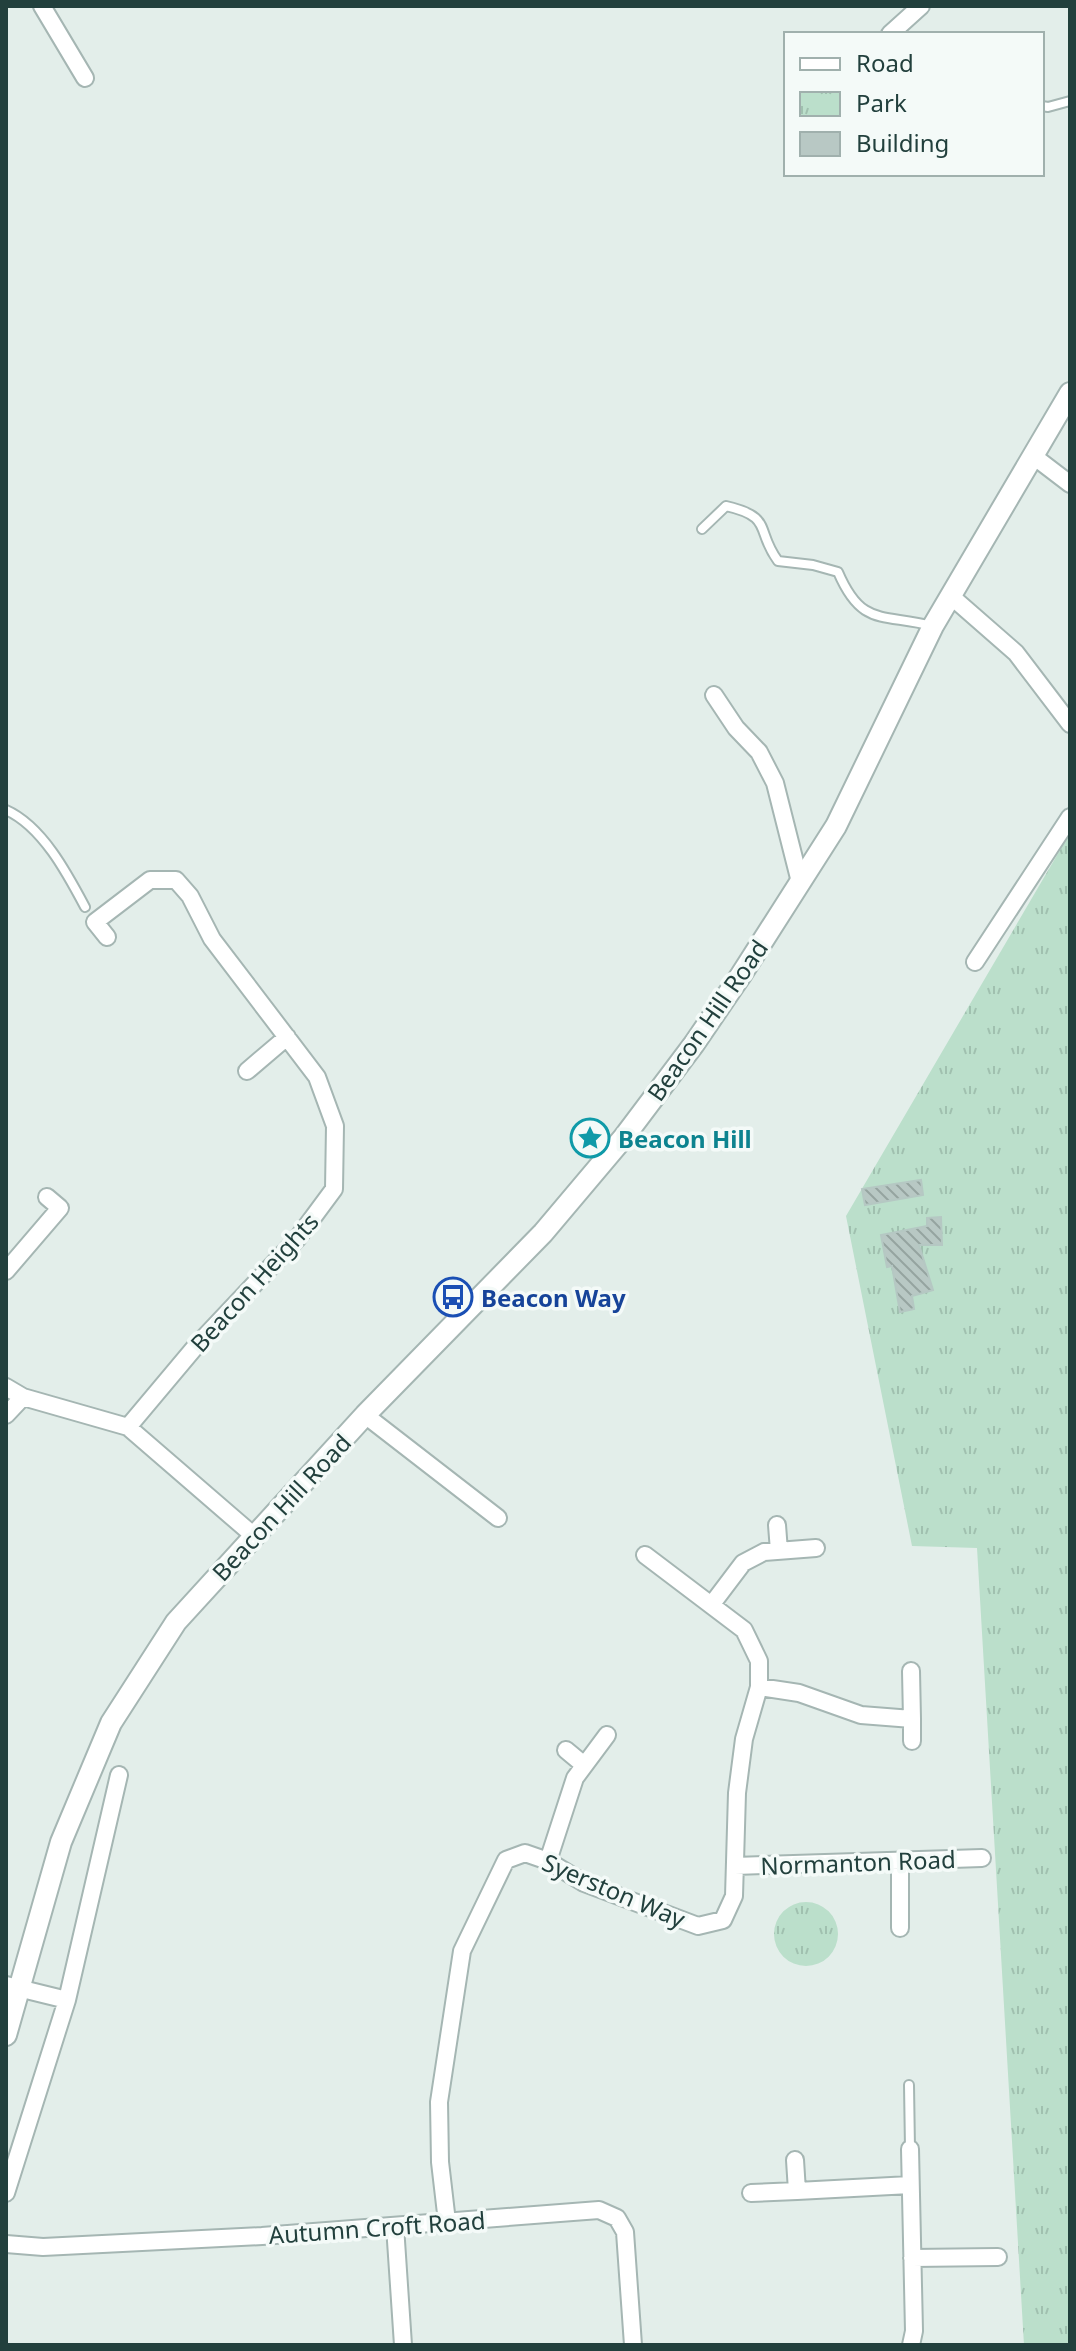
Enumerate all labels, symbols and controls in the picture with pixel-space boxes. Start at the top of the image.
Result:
legend [784,32,1044,176]
text: Road [856,46,914,79]
text: Park [856,86,907,119]
text: Building [856,126,949,159]
street label: Beacon Hill Road [639,933,775,1107]
place icon: Beacon Hill [569,1117,611,1159]
place label: Beacon Hill [618,1122,752,1155]
street label: Beacon Heights [183,1205,325,1359]
bus stop icon: Beacon Way [432,1276,474,1318]
place label: Beacon Way [481,1281,626,1314]
street label: Beacon Hill Road [204,1426,358,1588]
street label: Normanton Road [760,1842,956,1882]
street label: Syerston Way [538,1845,691,1935]
street label: Autumn Croft Road [268,2203,486,2251]

